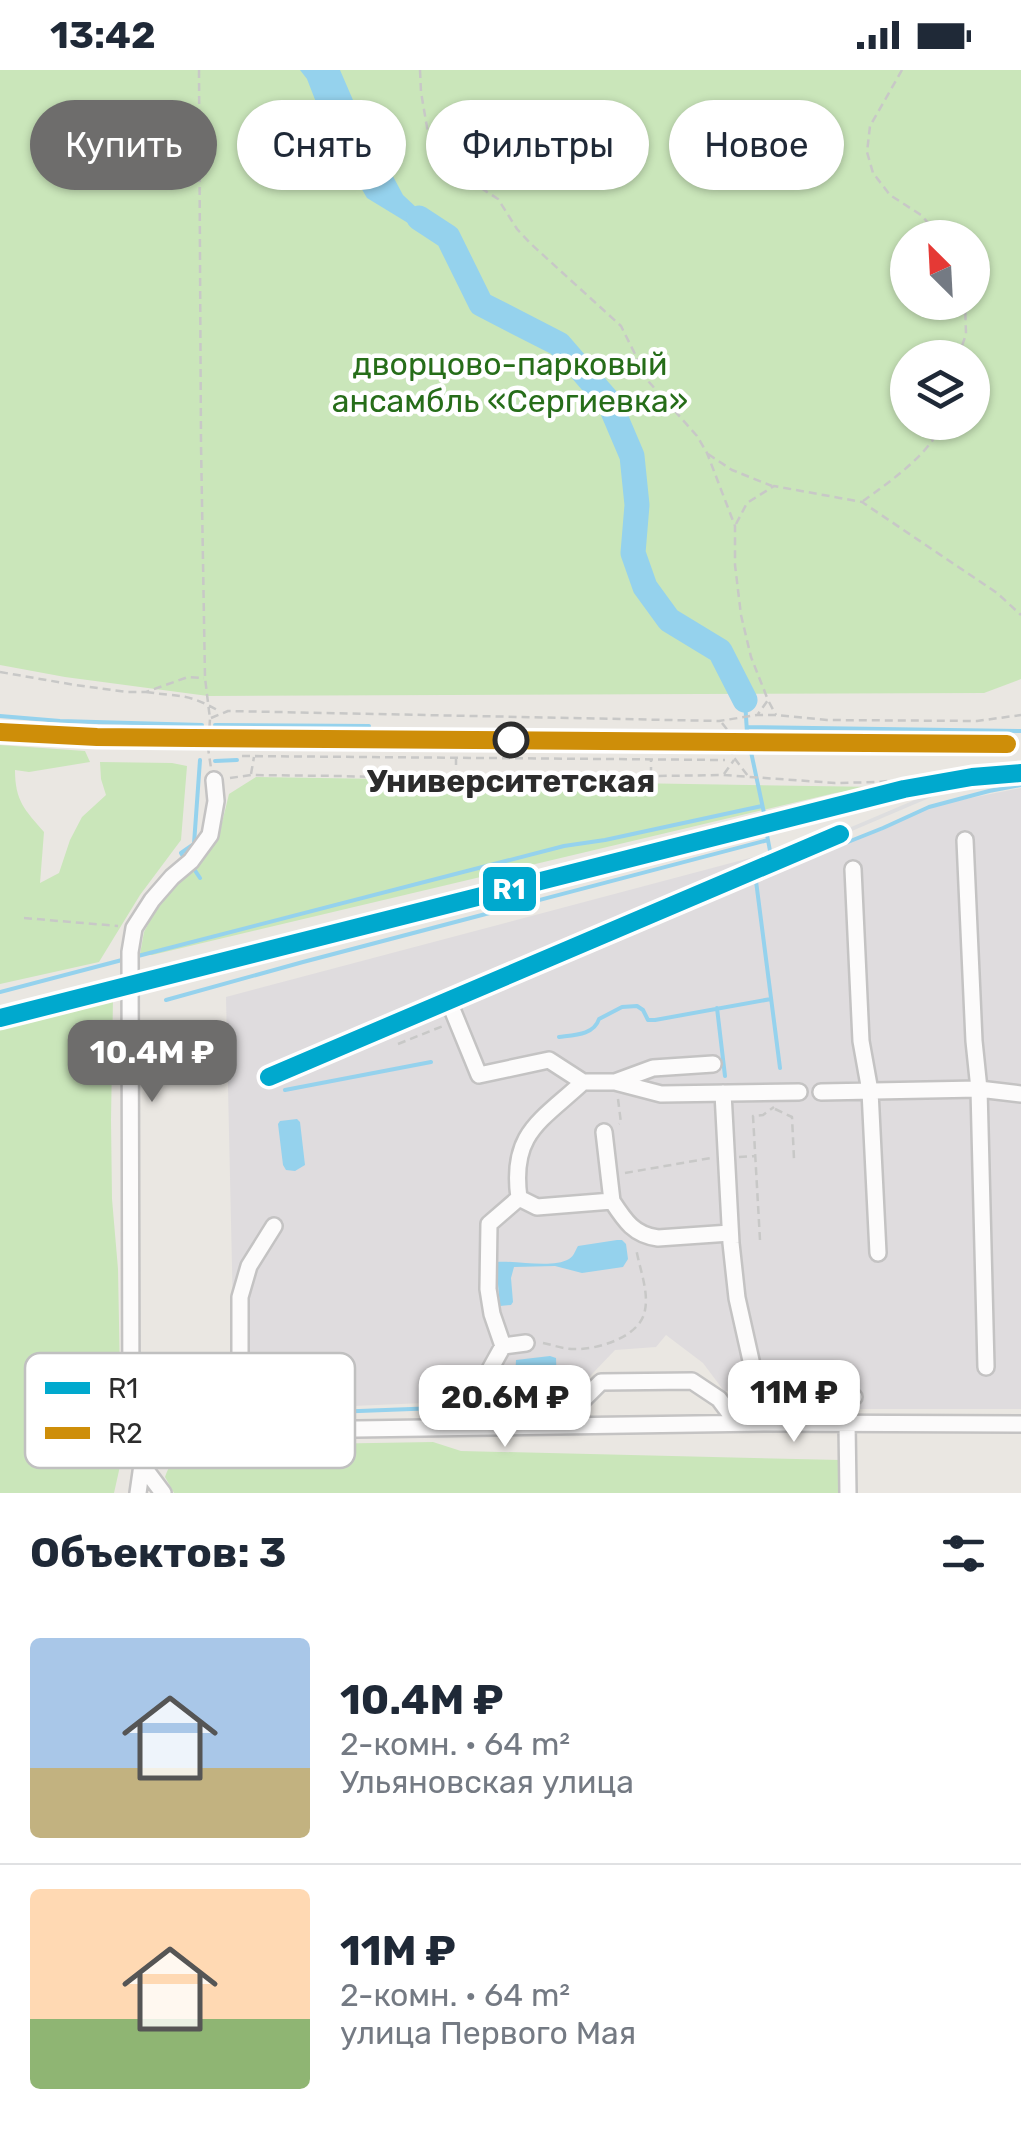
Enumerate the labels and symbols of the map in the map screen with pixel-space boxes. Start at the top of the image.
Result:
north arrow [890,220,990,320]
park label: дворцово-парковый ансамбль «Сергиевка» [332,345,688,420]
marker: Университетская [494,723,528,757]
place label: Университетская [367,762,655,800]
line badge: R1 [481,865,538,913]
text: R1 [492,873,526,906]
pin: 10.4M ₽ [60,1020,244,1105]
legend [25,1353,355,1468]
pin: 11M ₽ [724,1360,864,1445]
pin: 20.6M ₽ [413,1365,597,1450]
text: R1 [108,1372,138,1405]
text: R2 [108,1417,143,1450]

